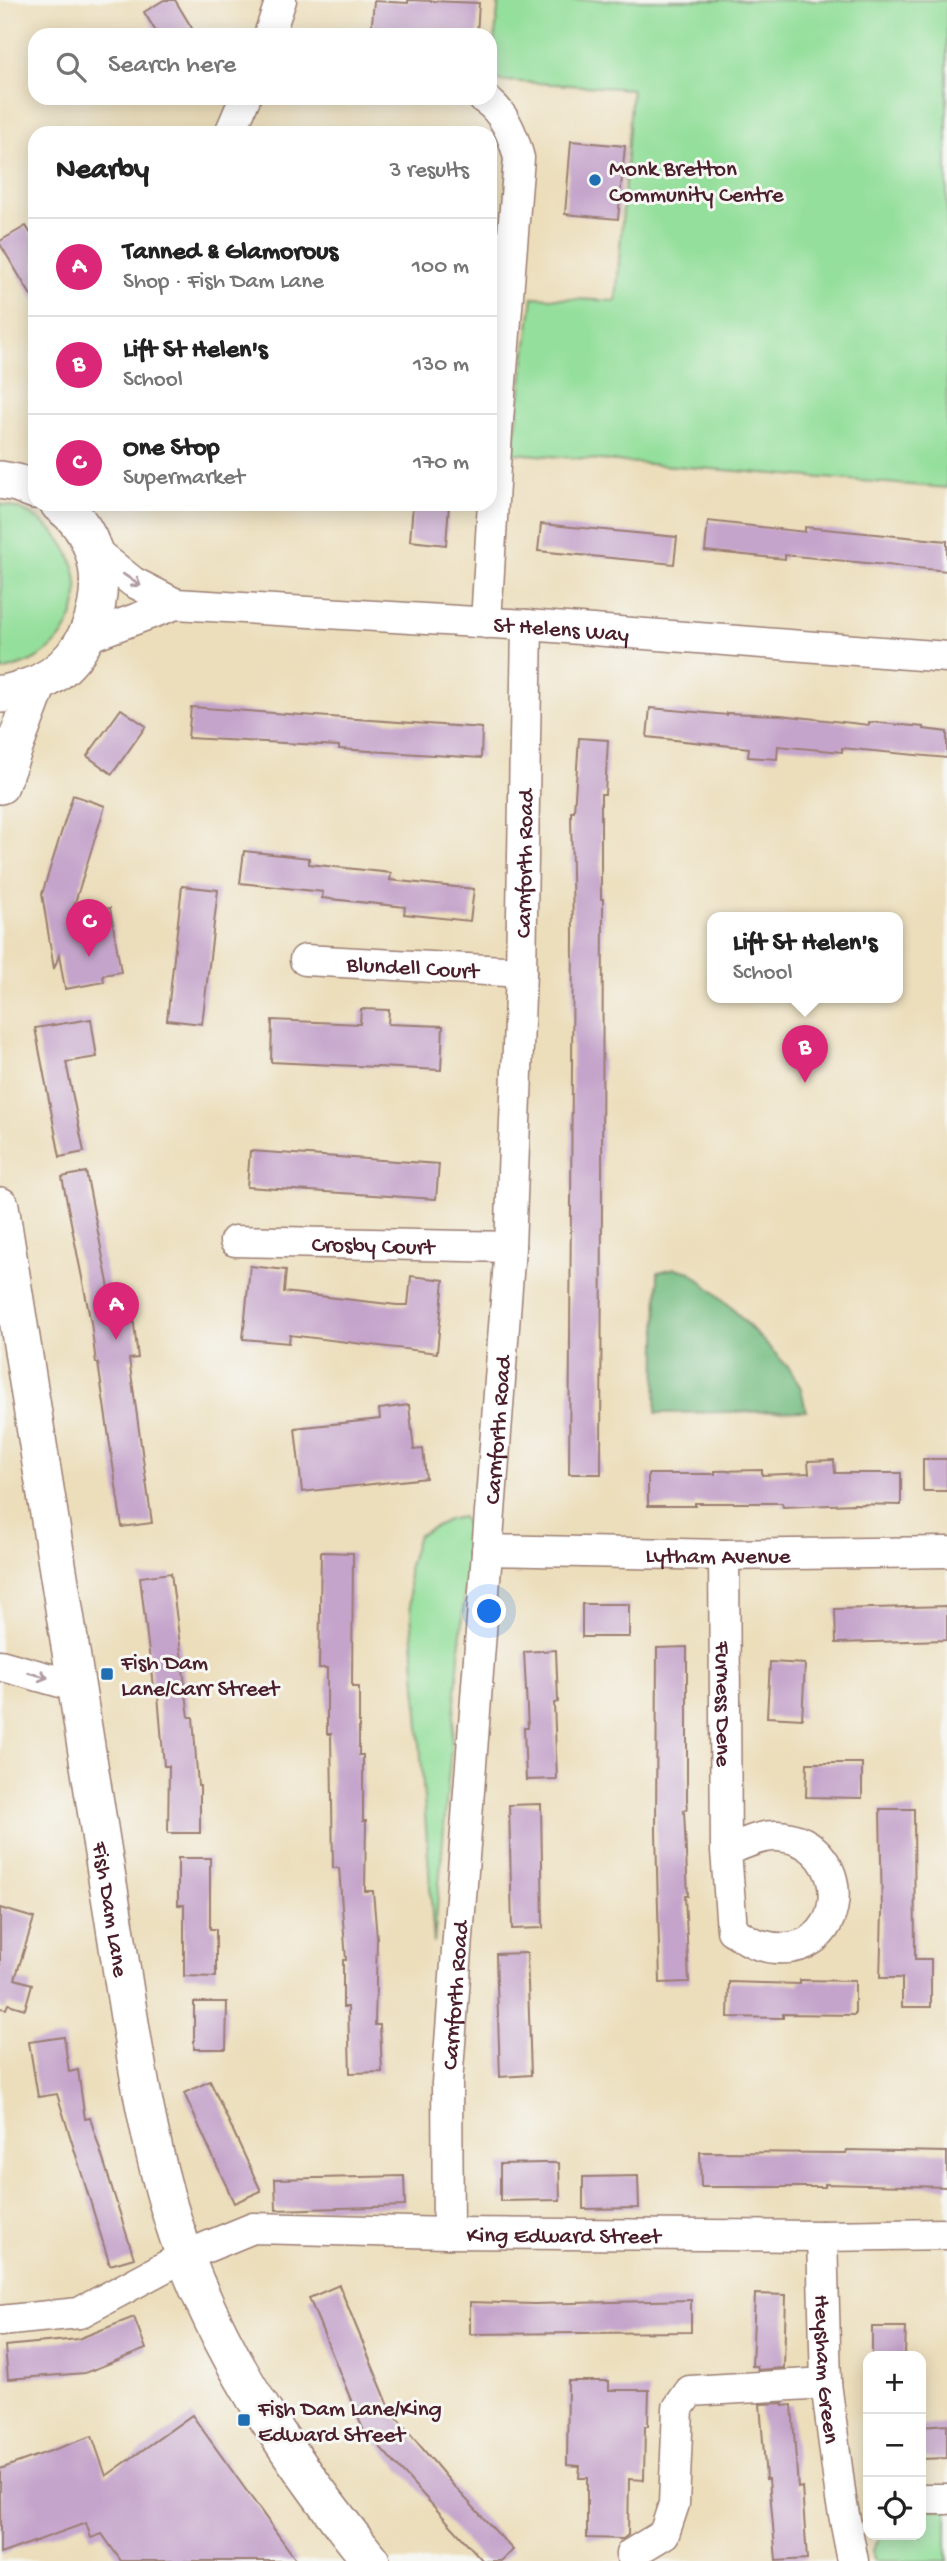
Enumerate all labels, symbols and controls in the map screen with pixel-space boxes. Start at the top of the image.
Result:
search box [28,28,497,105]
icon: search [52,48,90,86]
text: Search here [108,51,236,82]
text: Nearby [56,154,149,189]
place label: Monk Bretton Community Centre [609,157,785,210]
text: 3 results [389,158,469,185]
marker: Monk Bretton Community Centre [587,172,603,188]
text: Tanned & Glamorous [123,238,338,269]
text: A [72,254,86,281]
text: 100 m [412,254,469,281]
text: Shop · Fish Dam Lane [123,269,324,296]
text: Lift St Helen's [123,336,268,367]
text: B [73,352,85,379]
text: 130 m [413,352,469,379]
text: School [123,367,183,394]
text: One Stop [123,434,220,465]
text: C [73,450,85,477]
text: 170 m [413,450,469,477]
text: Supermarket [123,465,245,492]
one-way arrow [122,573,141,587]
street label: St Helens Way [492,613,630,650]
street label: Carnforth Road [512,787,541,938]
pin: C [66,899,112,957]
popup [707,912,903,1003]
text: Lift St Helen's [733,929,877,960]
street label: Blundell Court [345,952,481,987]
text: School [733,960,792,987]
pin: B [782,1025,828,1083]
street label: Crosby Court [311,1233,436,1262]
pin: A [93,1282,139,1340]
street label: Carnforth Road [481,1353,519,1505]
street label: Lytham Avenue [645,1543,792,1572]
your location [472,1594,506,1628]
street label: Furness Dene [708,1640,735,1768]
place label: Fish Dam Lane/Carr Street [120,1651,280,1704]
marker: Fish Dam Lane/Carr Street [99,1666,115,1682]
one-way arrow [26,1670,48,1683]
street label: Fish Dam Lane [84,1839,133,1980]
street label: Carnforth Road [438,1919,476,2071]
street label: King Edward Street [466,2223,662,2252]
street label: Heysham Green [807,2294,844,2445]
map controls [863,2351,926,2540]
button: + [863,2351,926,2414]
place label: Fish Dam Lane/King Edward Street [257,2397,442,2450]
marker: Fish Dam Lane/King Edward Street [236,2412,252,2428]
button: − [863,2414,926,2477]
button: locate [863,2477,926,2540]

